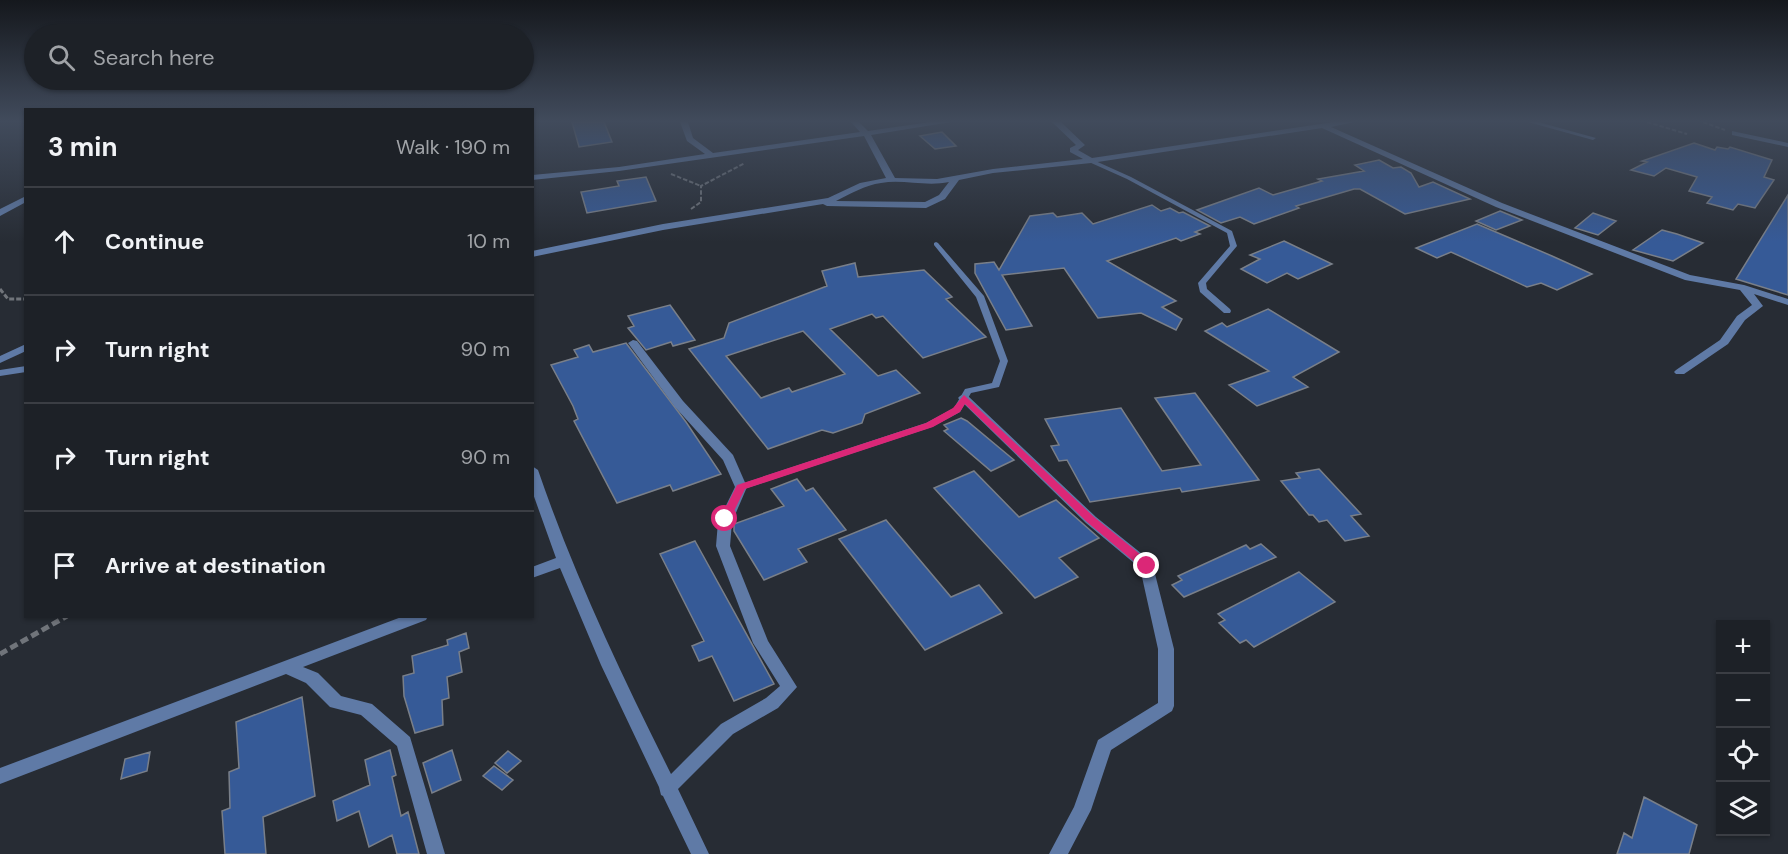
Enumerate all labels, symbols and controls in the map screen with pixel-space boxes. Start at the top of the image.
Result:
search box [24,24,534,90]
icon: search [45,41,78,74]
text: Search here [93,43,214,72]
text: 3 min [48,130,117,164]
text: Walk · 190 m [396,134,510,160]
icon: ahead [48,225,81,258]
text: Continue [105,227,204,256]
text: 10 m [467,228,510,254]
icon: right [48,333,81,366]
text: Turn right [105,335,210,364]
text: 90 m [461,336,510,362]
icon: right [48,441,81,474]
text: Turn right [105,443,210,472]
text: 90 m [461,444,510,470]
route start [711,505,737,531]
icon: arrive [48,549,81,582]
text: Arrive at destination [105,551,326,580]
route end [1133,552,1159,578]
map controls [1716,620,1770,836]
button: + [1716,620,1770,674]
button: − [1716,674,1770,728]
button: locate [1716,728,1770,782]
button: layers [1716,782,1770,836]

